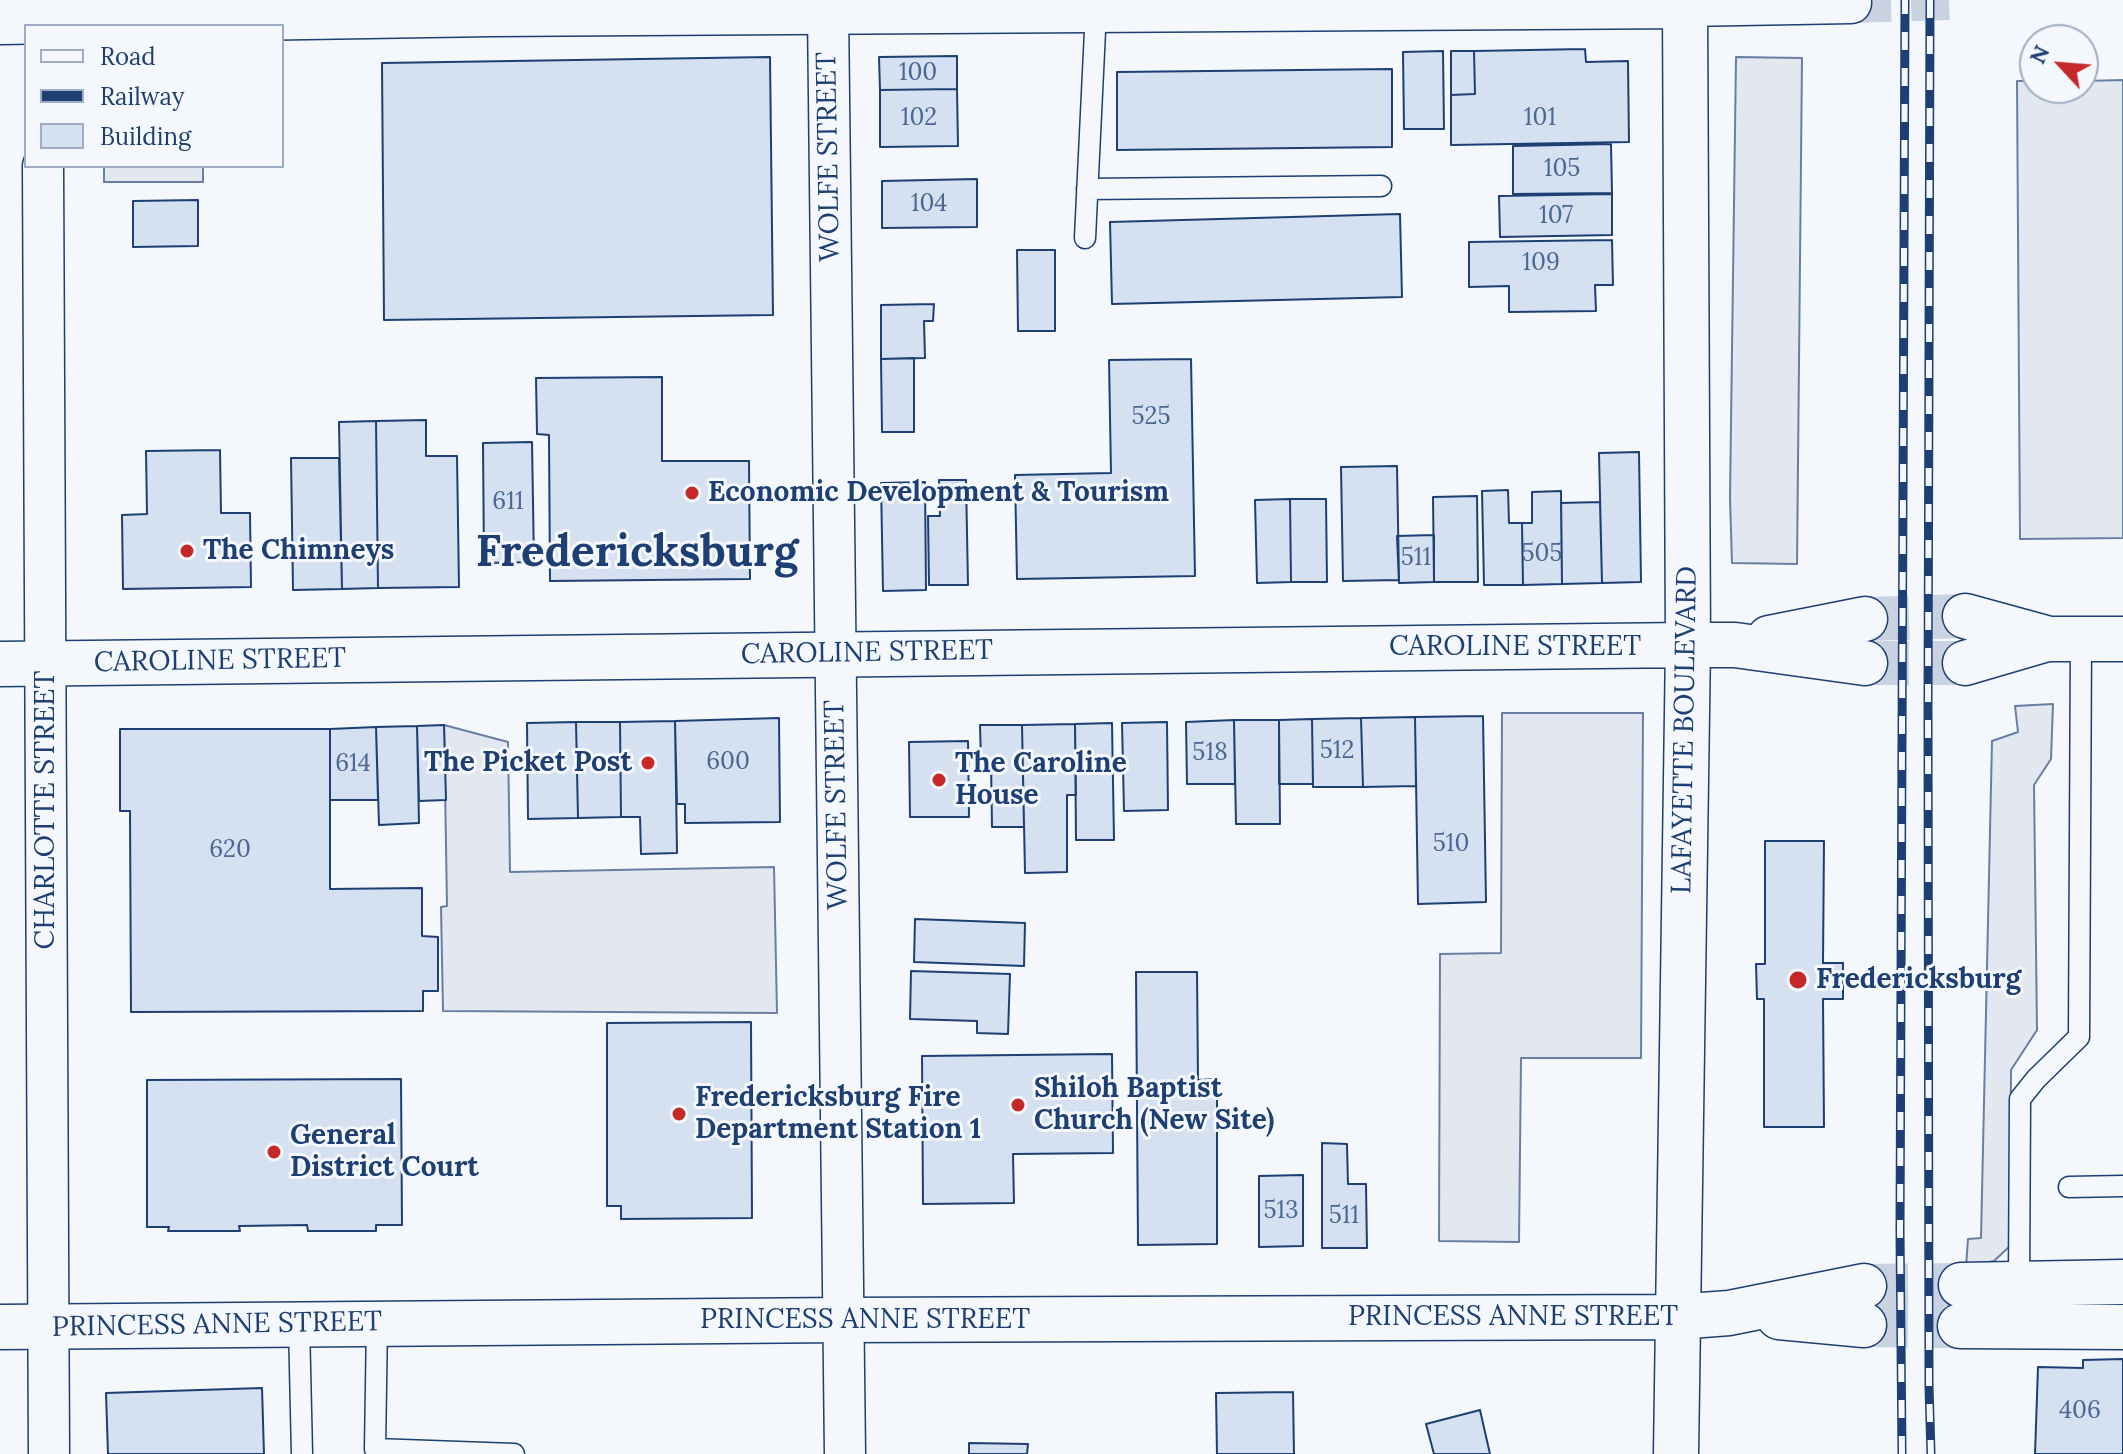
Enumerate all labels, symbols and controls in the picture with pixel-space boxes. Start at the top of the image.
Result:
legend [24,24,284,168]
north arrow [2019,24,2099,104]
text: Road [100,41,156,72]
text: N [2023,41,2056,68]
street label: WOLFE STREET [810,52,848,262]
house number: 100 [899,59,937,87]
text: Railway [100,81,184,112]
house number: 102 [901,104,937,132]
house number: 101 [1524,104,1556,132]
text: Building [100,121,191,152]
house number: 105 [1544,155,1580,183]
house number: 104 [911,190,947,218]
house number: 107 [1539,202,1573,230]
house number: 109 [1522,249,1560,277]
house number: 525 [1131,403,1171,431]
place label: Economic Development & Tourism [708,476,1169,510]
marker: Economic Development & Tourism [683,484,701,502]
house number: 611 [492,488,524,516]
district label: Fredericksburg [476,527,798,579]
place label: The Chimneys [203,534,394,568]
house number: 505 [1521,540,1563,568]
marker: The Chimneys [178,542,196,560]
house number: 511 [1401,544,1431,572]
street label: LAFAYETTE BOULEVARD [1665,566,1705,894]
street label: CAROLINE STREET [1389,630,1641,664]
street label: CAROLINE STREET [741,634,993,672]
street label: CAROLINE STREET [94,642,346,680]
street label: CHARLOTTE STREET [29,671,63,949]
street label: WOLFE STREET [818,700,856,910]
house number: 512 [1320,737,1354,765]
house number: 518 [1192,739,1228,767]
place label: The Picket Post [424,746,632,780]
place label: The Caroline House [955,747,1127,813]
house number: 600 [706,748,750,776]
house number: 614 [335,750,371,778]
marker: The Picket Post [639,754,657,772]
marker: The Caroline House [930,771,948,789]
house number: 510 [1433,830,1469,858]
house number: 620 [209,836,251,864]
place label: Fredericksburg [1816,963,2021,997]
marker: Fredericksburg [1787,969,1809,991]
place label: Shiloh Baptist Church (New Site) [1034,1072,1274,1138]
place label: Fredericksburg Fire Department Station 1 [695,1081,981,1147]
marker: Shiloh Baptist Church (New Site) [1009,1096,1027,1114]
marker: Fredericksburg Fire Department Station 1 [670,1105,688,1123]
place label: General District Court [290,1119,479,1185]
marker: General District Court [265,1143,283,1161]
house number: 513 [1263,1197,1299,1225]
house number: 511 [1329,1202,1359,1230]
street label: PRINCESS ANNE STREET [1348,1300,1678,1334]
street label: PRINCESS ANNE STREET [700,1303,1030,1337]
street label: PRINCESS ANNE STREET [52,1305,382,1345]
house number: 406 [2059,1397,2101,1425]

